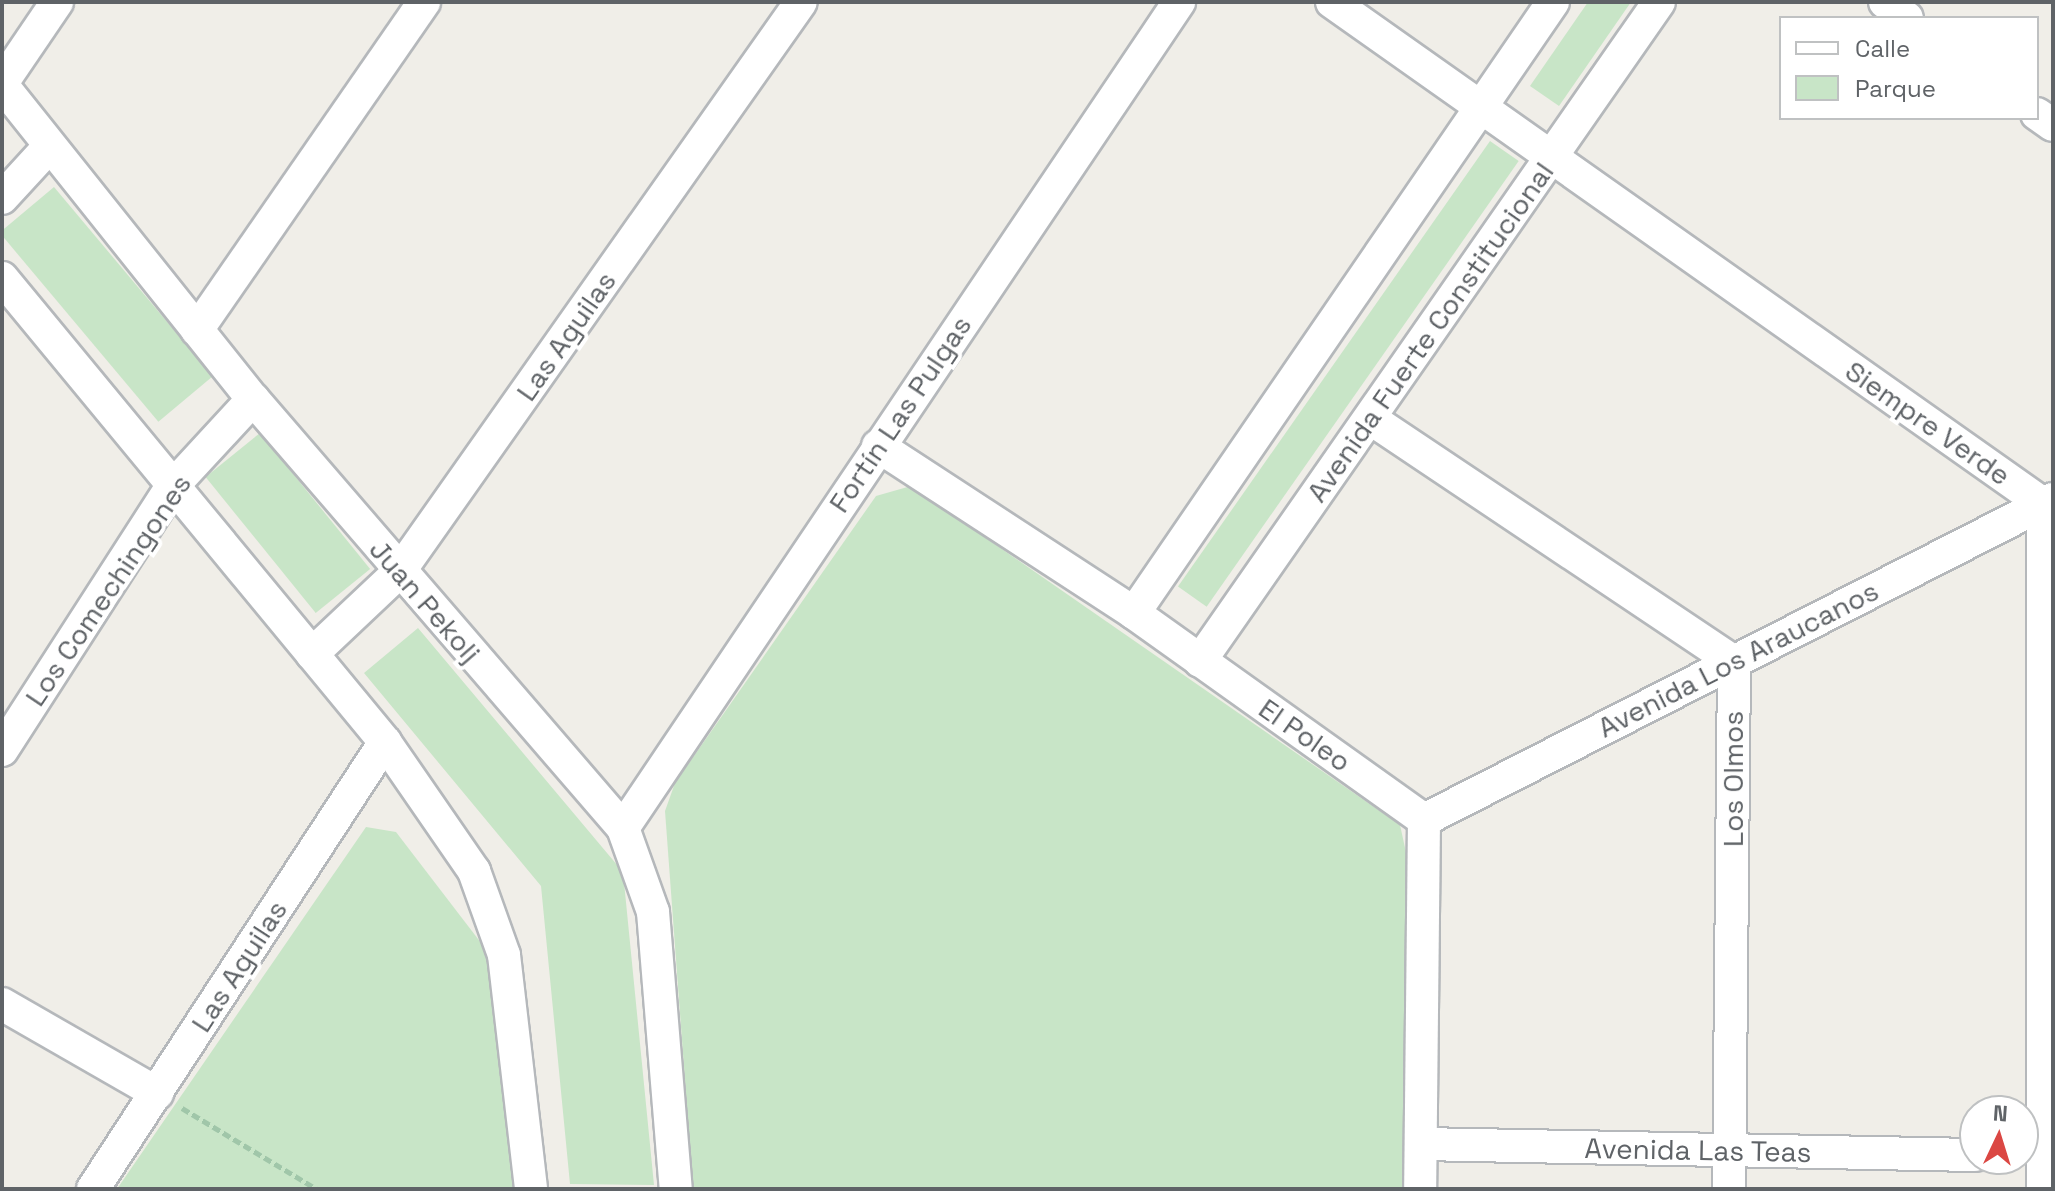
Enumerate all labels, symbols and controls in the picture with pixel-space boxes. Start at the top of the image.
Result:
legend [1779,16,2039,120]
text: Calle [1855,33,1910,64]
text: Parque [1855,73,1936,104]
street label: Avenida Fuerte Constitucional [1300,156,1560,508]
street label: Las Aguilas [509,265,623,407]
street label: Fortín Las Pulgas [822,309,978,519]
street label: Siempre Verde [1839,354,2017,492]
street label: Los Comechingones [18,468,198,712]
street label: Juan Pekolj [363,533,487,669]
street label: Avenida Los Araucanos [1592,574,1884,744]
street label: El Poleo [1253,691,1357,779]
street label: Los Olmos [1716,711,1750,847]
street label: Las Aguilas [184,894,294,1038]
north arrow [1959,1095,2039,1175]
text: N [1992,1099,2009,1128]
street label: Avenida Las Teas [1584,1131,1812,1169]

